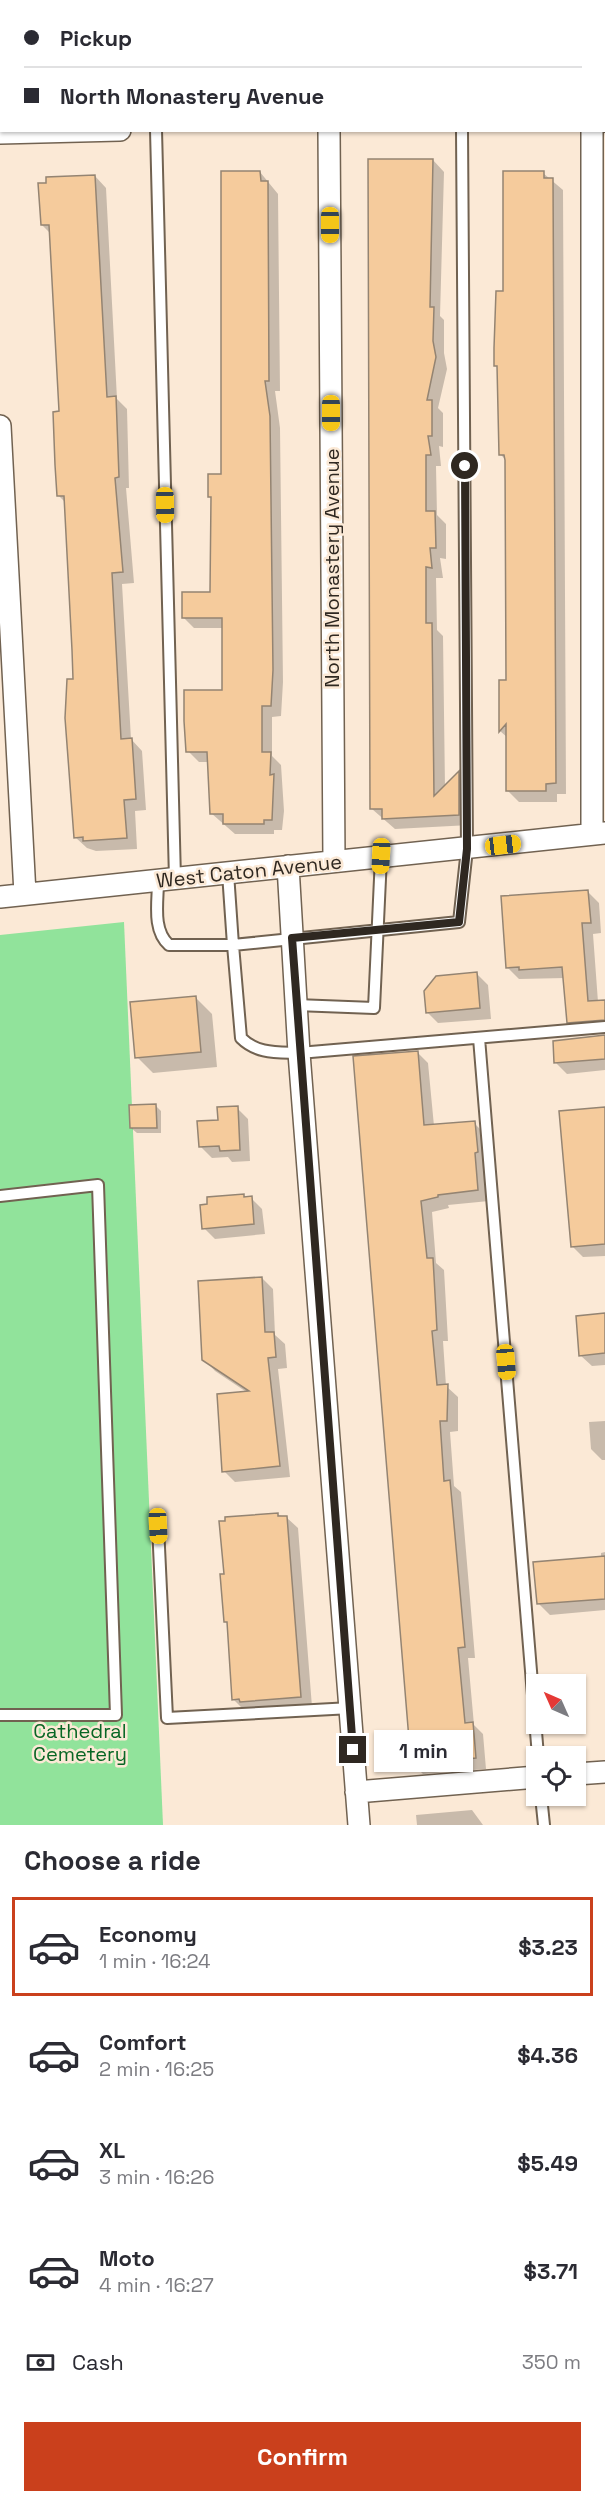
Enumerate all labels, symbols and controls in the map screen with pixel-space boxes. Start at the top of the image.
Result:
text: Pickup [60,24,132,52]
text: North Monastery Avenue [60,82,324,110]
car [321,207,339,243]
car [322,395,340,431]
street label: North Monastery Avenue [319,448,345,688]
route start [451,452,478,479]
car [156,487,174,523]
car [484,834,522,856]
car [371,838,391,874]
street label: West Caton Avenue [155,848,343,894]
car [495,1343,517,1381]
car [148,1508,168,1544]
north arrow [526,1674,586,1734]
map controls [526,1674,586,1806]
park label: Cathedral Cemetery [33,1718,127,1767]
callout: 1 min [374,1729,473,1771]
route end [339,1736,366,1763]
text: 1 min [399,1738,448,1764]
button: locate [526,1746,586,1806]
text: Choose a ride [24,1843,201,1878]
icon: car [27,1920,81,1974]
text: Economy [99,1920,197,1948]
text: $3.23 [518,1933,578,1961]
text: 1 min · 16:24 [99,1948,211,1974]
icon: car [27,2028,81,2082]
text: Comfort [99,2028,187,2056]
text: $4.36 [517,2041,578,2069]
text: 2 min · 16:25 [99,2056,214,2082]
icon: car [27,2136,81,2190]
text: XL [99,2136,125,2164]
text: $5.49 [517,2149,578,2177]
text: 3 min · 16:26 [99,2164,215,2190]
icon: car [27,2244,81,2298]
text: Moto [99,2244,155,2272]
text: $3.71 [524,2257,578,2285]
text: 4 min · 16:27 [99,2272,214,2298]
icon: cash [24,2346,57,2379]
text: Cash [72,2348,124,2376]
text: 350 m [522,2349,581,2375]
button: Confirm [24,2422,581,2491]

